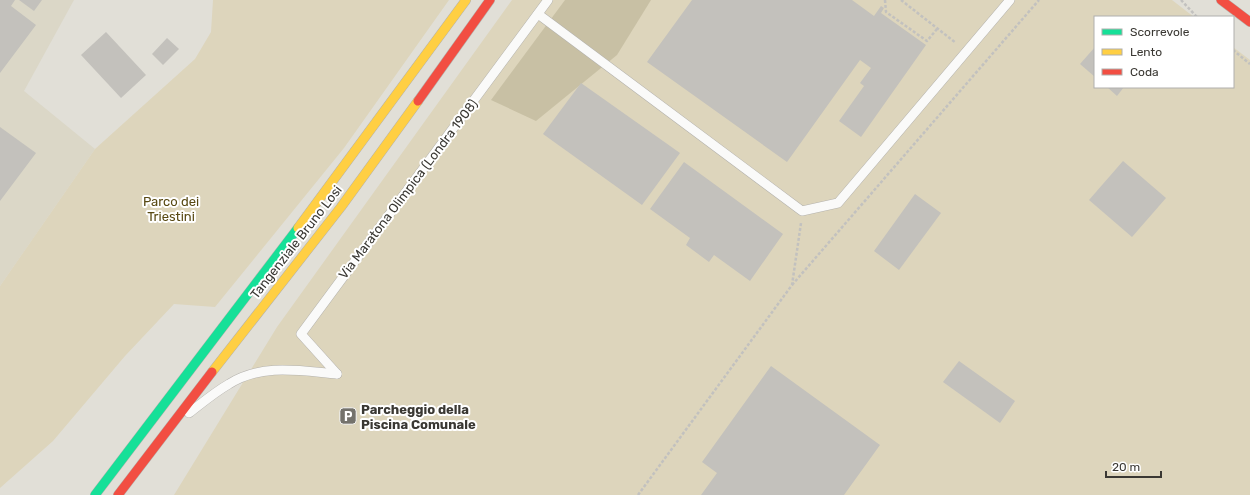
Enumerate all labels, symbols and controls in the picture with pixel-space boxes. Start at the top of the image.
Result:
legend [1094,16,1234,88]
text: Scorrevole [1130,25,1190,39]
text: Lento [1130,45,1162,59]
text: Coda [1130,65,1159,79]
street label: Via Maratona Olimpica (Londra 1908) [336,96,480,282]
street label: Tangenziale Bruno Losi [247,183,346,302]
park label: Parco dei Triestini [143,194,199,224]
place label: Parcheggio della Piscina Comunale [361,402,476,432]
parking icon: Parcheggio della Piscina Comunale [338,406,358,426]
scale bar [1106,453,1161,479]
text: 20 m [1112,460,1140,474]

